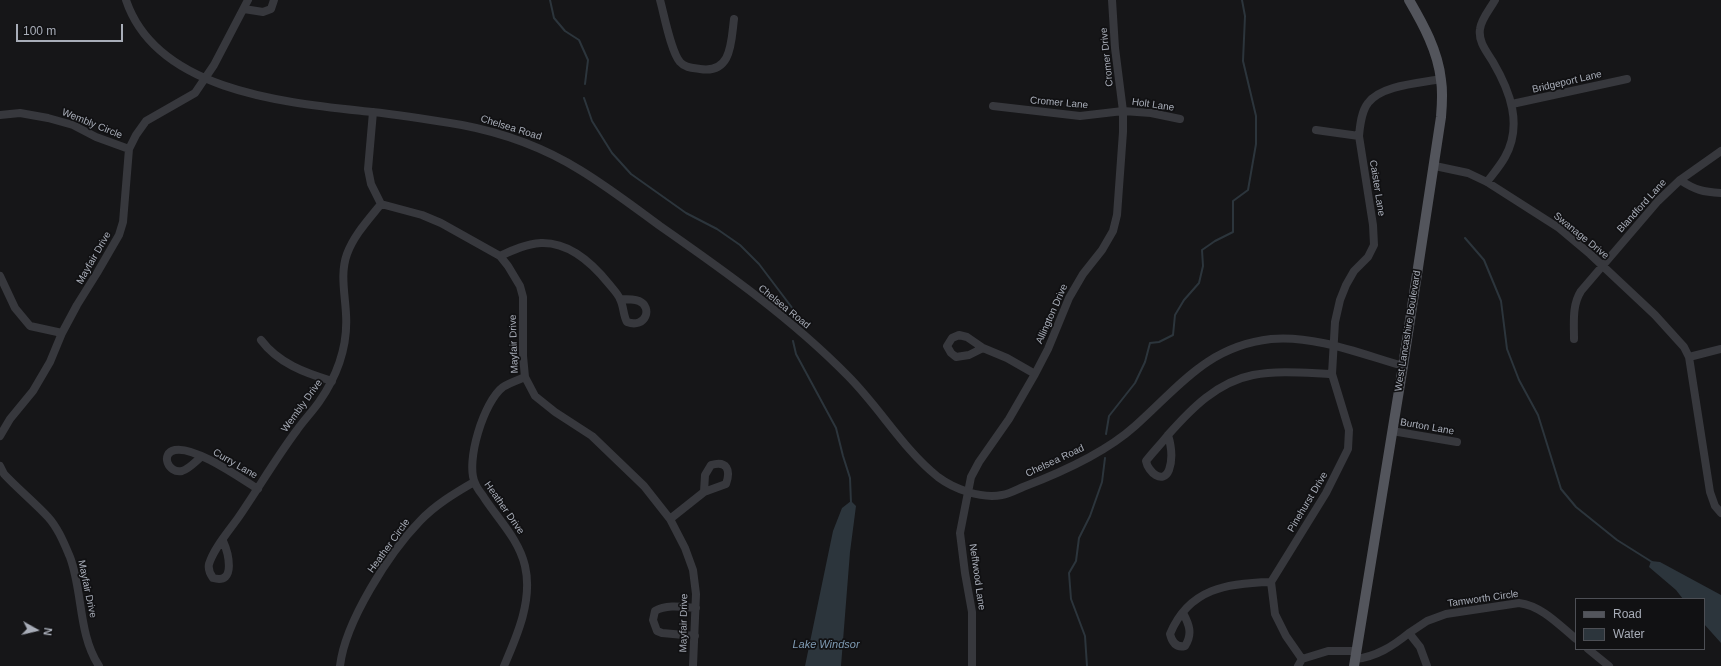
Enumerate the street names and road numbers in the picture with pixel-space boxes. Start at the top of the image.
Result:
street label: Cromer Drive [1098,27,1116,87]
street label: Bridgeport Lane [1531,68,1603,96]
street label: Cromer Lane [1029,94,1089,112]
street label: Holt Lane [1131,96,1175,114]
street label: Wembly Circle [60,106,124,142]
street label: Chelsea Road [479,113,543,143]
street label: Caister Lane [1367,159,1387,217]
street label: Blandford Lane [1615,177,1669,235]
street label: Swanage Drive [1551,210,1611,262]
street label: Mayfair Drive [74,229,114,287]
street label: West Lancashire Boulevard [1393,270,1423,392]
street label: Chelsea Road [756,282,812,332]
street label: Allington Drive [1033,282,1071,346]
street label: Mayfair Drive [507,314,521,374]
street label: Wembly Drive [279,377,325,435]
street label: Burton Lane [1399,416,1455,438]
street label: Chelsea Road [1024,442,1086,480]
street label: Curry Lane [211,446,259,482]
street label: Pinehurst Drive [1285,470,1331,534]
street label: Heather Drive [481,479,527,537]
street label: Heather Circle [365,517,413,575]
street label: Neffwood Lane [966,543,988,611]
street label: Mayfair Drive [75,559,99,619]
street label: Tamworth Circle [1447,588,1519,610]
street label: Mayfair Drive [677,593,691,653]

